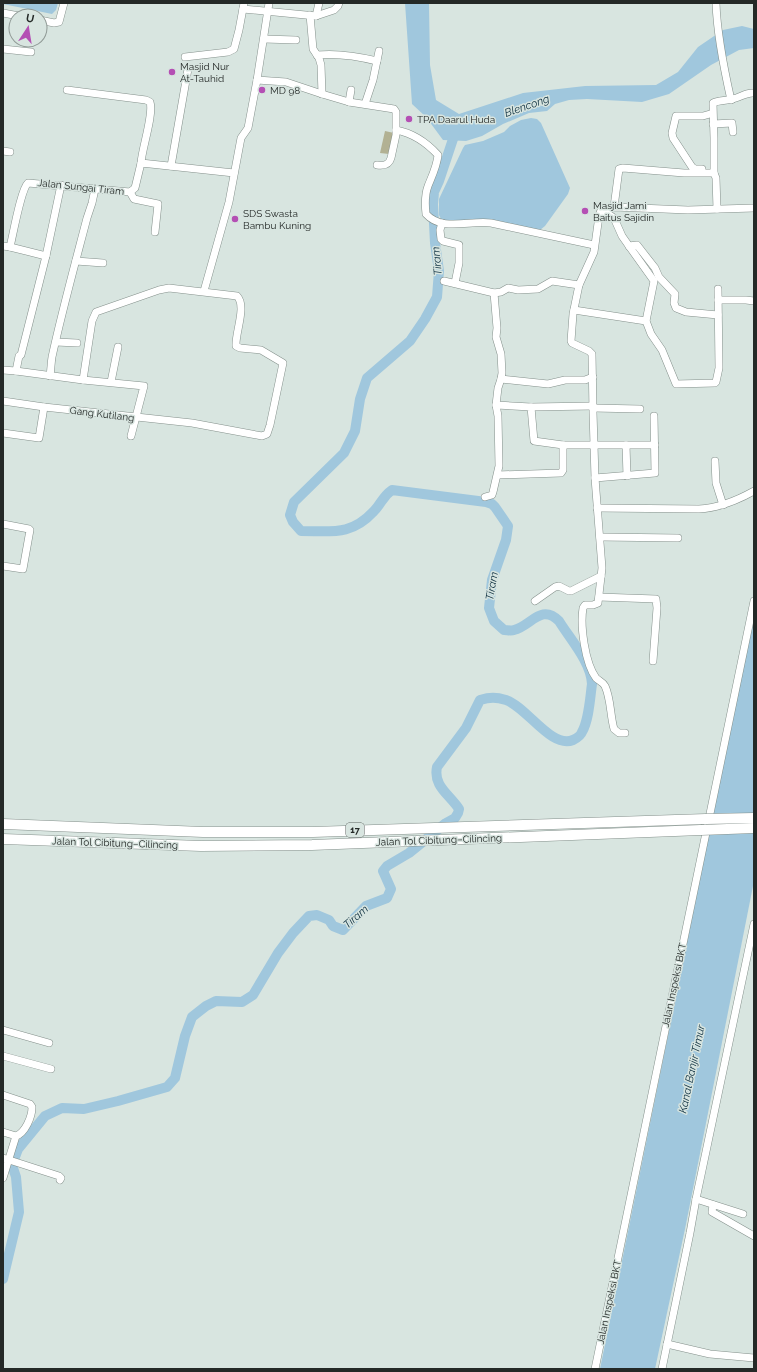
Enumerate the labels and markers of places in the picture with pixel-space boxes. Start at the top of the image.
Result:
place label: Masjid Nur At-Tauhid [180,61,230,84]
marker: Masjid Nur At-Tauhid [167,67,177,77]
marker: MD 98 [257,85,267,95]
place label: MD 98 [270,85,300,96]
marker: TPA Daarul Huda [404,114,414,124]
place label: TPA Daarul Huda [417,114,495,125]
place label: Masjid Jami Baitus Sajidin [593,200,654,223]
marker: Masjid Jami Baitus Sajidin [580,206,590,216]
place label: SDS Swasta Bambu Kuning [243,208,311,231]
marker: SDS Swasta Bambu Kuning [230,214,240,224]

